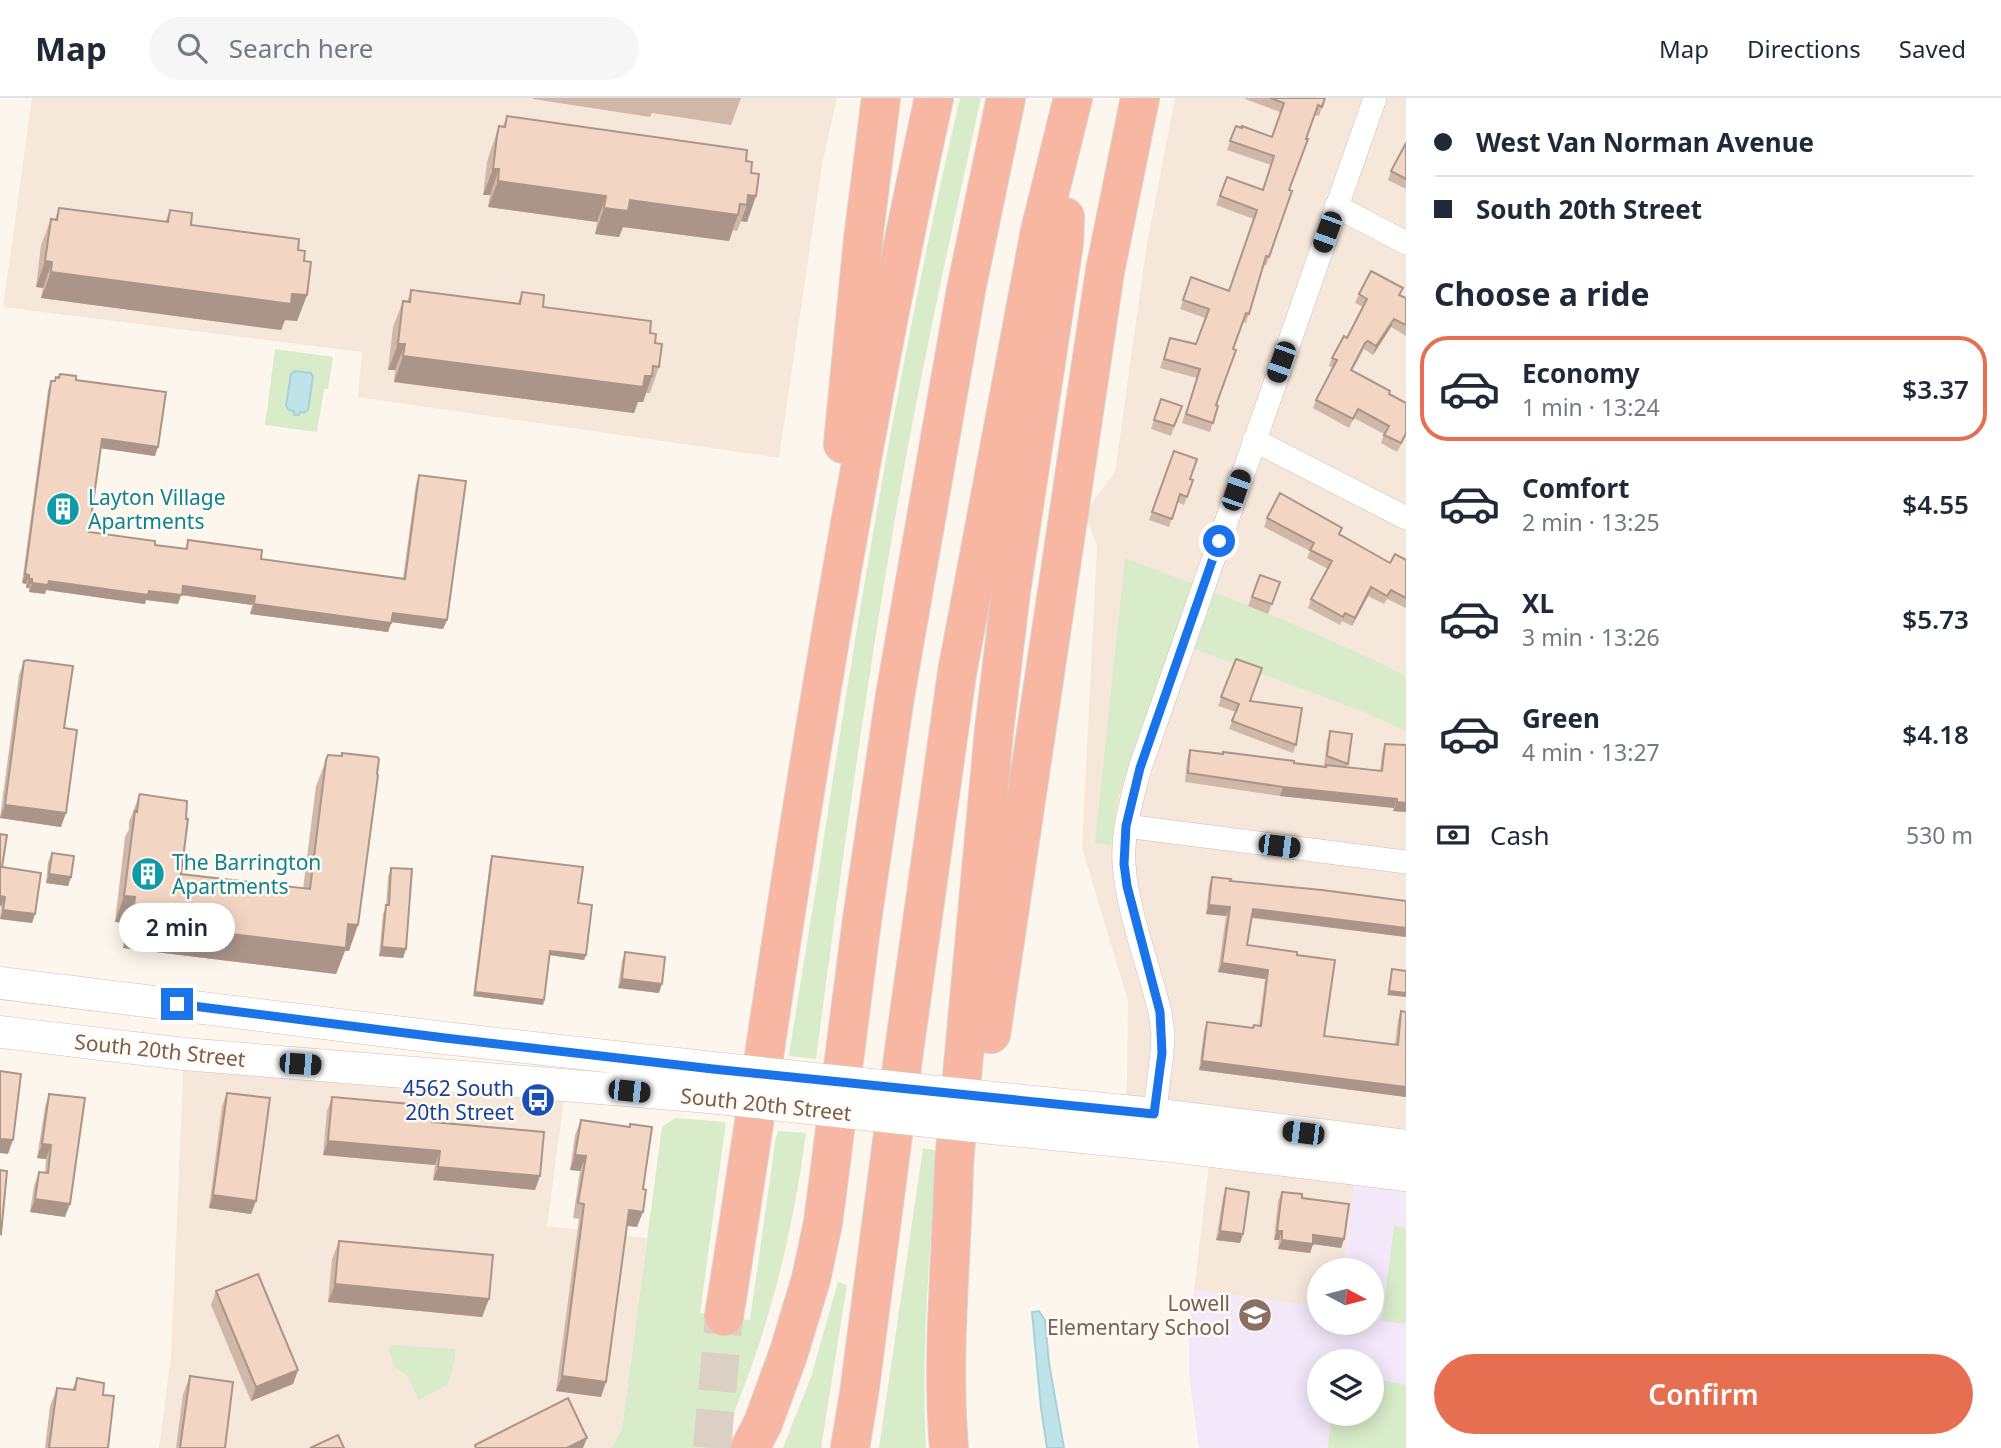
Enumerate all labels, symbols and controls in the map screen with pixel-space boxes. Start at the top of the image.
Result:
search box [149,17,639,80]
text: Map [35,26,107,71]
icon: search [173,29,211,67]
text: Search here [229,30,373,66]
text: Map [1659,32,1709,65]
text: Directions [1747,32,1861,65]
text: Saved [1899,32,1966,65]
text: West Van Norman Avenue [1476,124,1814,160]
text: South 20th Street [1476,191,1702,227]
car [1310,209,1345,255]
text: Choose a ride [1434,272,1650,315]
car [1265,339,1298,385]
text: Economy [1522,355,1640,391]
icon: car [1438,357,1501,420]
text: $3.37 [1902,371,1969,407]
text: 1 min · 13:24 [1522,391,1660,423]
car [1220,467,1253,513]
text: Comfort [1522,470,1630,506]
icon: car [1438,472,1501,535]
place label: Layton Village Apartments [88,483,226,535]
text: $4.55 [1902,486,1969,522]
building icon: Layton Village Apartments [44,490,82,528]
text: 2 min · 13:25 [1522,506,1660,538]
route start [1203,525,1235,557]
text: XL [1522,585,1554,621]
icon: car [1438,587,1501,650]
text: $5.73 [1902,601,1969,637]
text: 3 min · 13:26 [1522,621,1660,653]
text: Green [1522,700,1600,736]
icon: car [1438,702,1501,765]
text: $4.18 [1902,716,1969,752]
text: 4 min · 13:27 [1522,736,1660,768]
icon: cash [1434,816,1472,854]
text: Cash [1490,817,1550,853]
text: 530 m [1906,819,1973,851]
car [1257,833,1302,859]
place label: The Barrington Apartments [172,848,321,900]
building icon: The Barrington Apartments [129,855,167,893]
callout: 2 min [119,902,235,951]
text: 2 min [146,911,208,943]
route end [161,988,193,1020]
street label: South 20th Street [73,1027,247,1073]
car [279,1052,322,1076]
place label: 4562 South 20th Street [403,1074,514,1126]
car [608,1078,651,1104]
bus stop icon: 4562 South 20th Street [519,1081,557,1119]
street label: South 20th Street [679,1081,853,1127]
car [1281,1120,1326,1146]
north arrow [1307,1258,1384,1335]
map controls [1307,1258,1384,1426]
place label: Lowell Elementary School [1047,1289,1230,1341]
school or university icon: Lowell Elementary School [1236,1296,1274,1334]
button: layers [1307,1349,1384,1426]
button: Confirm [1434,1354,1973,1434]

